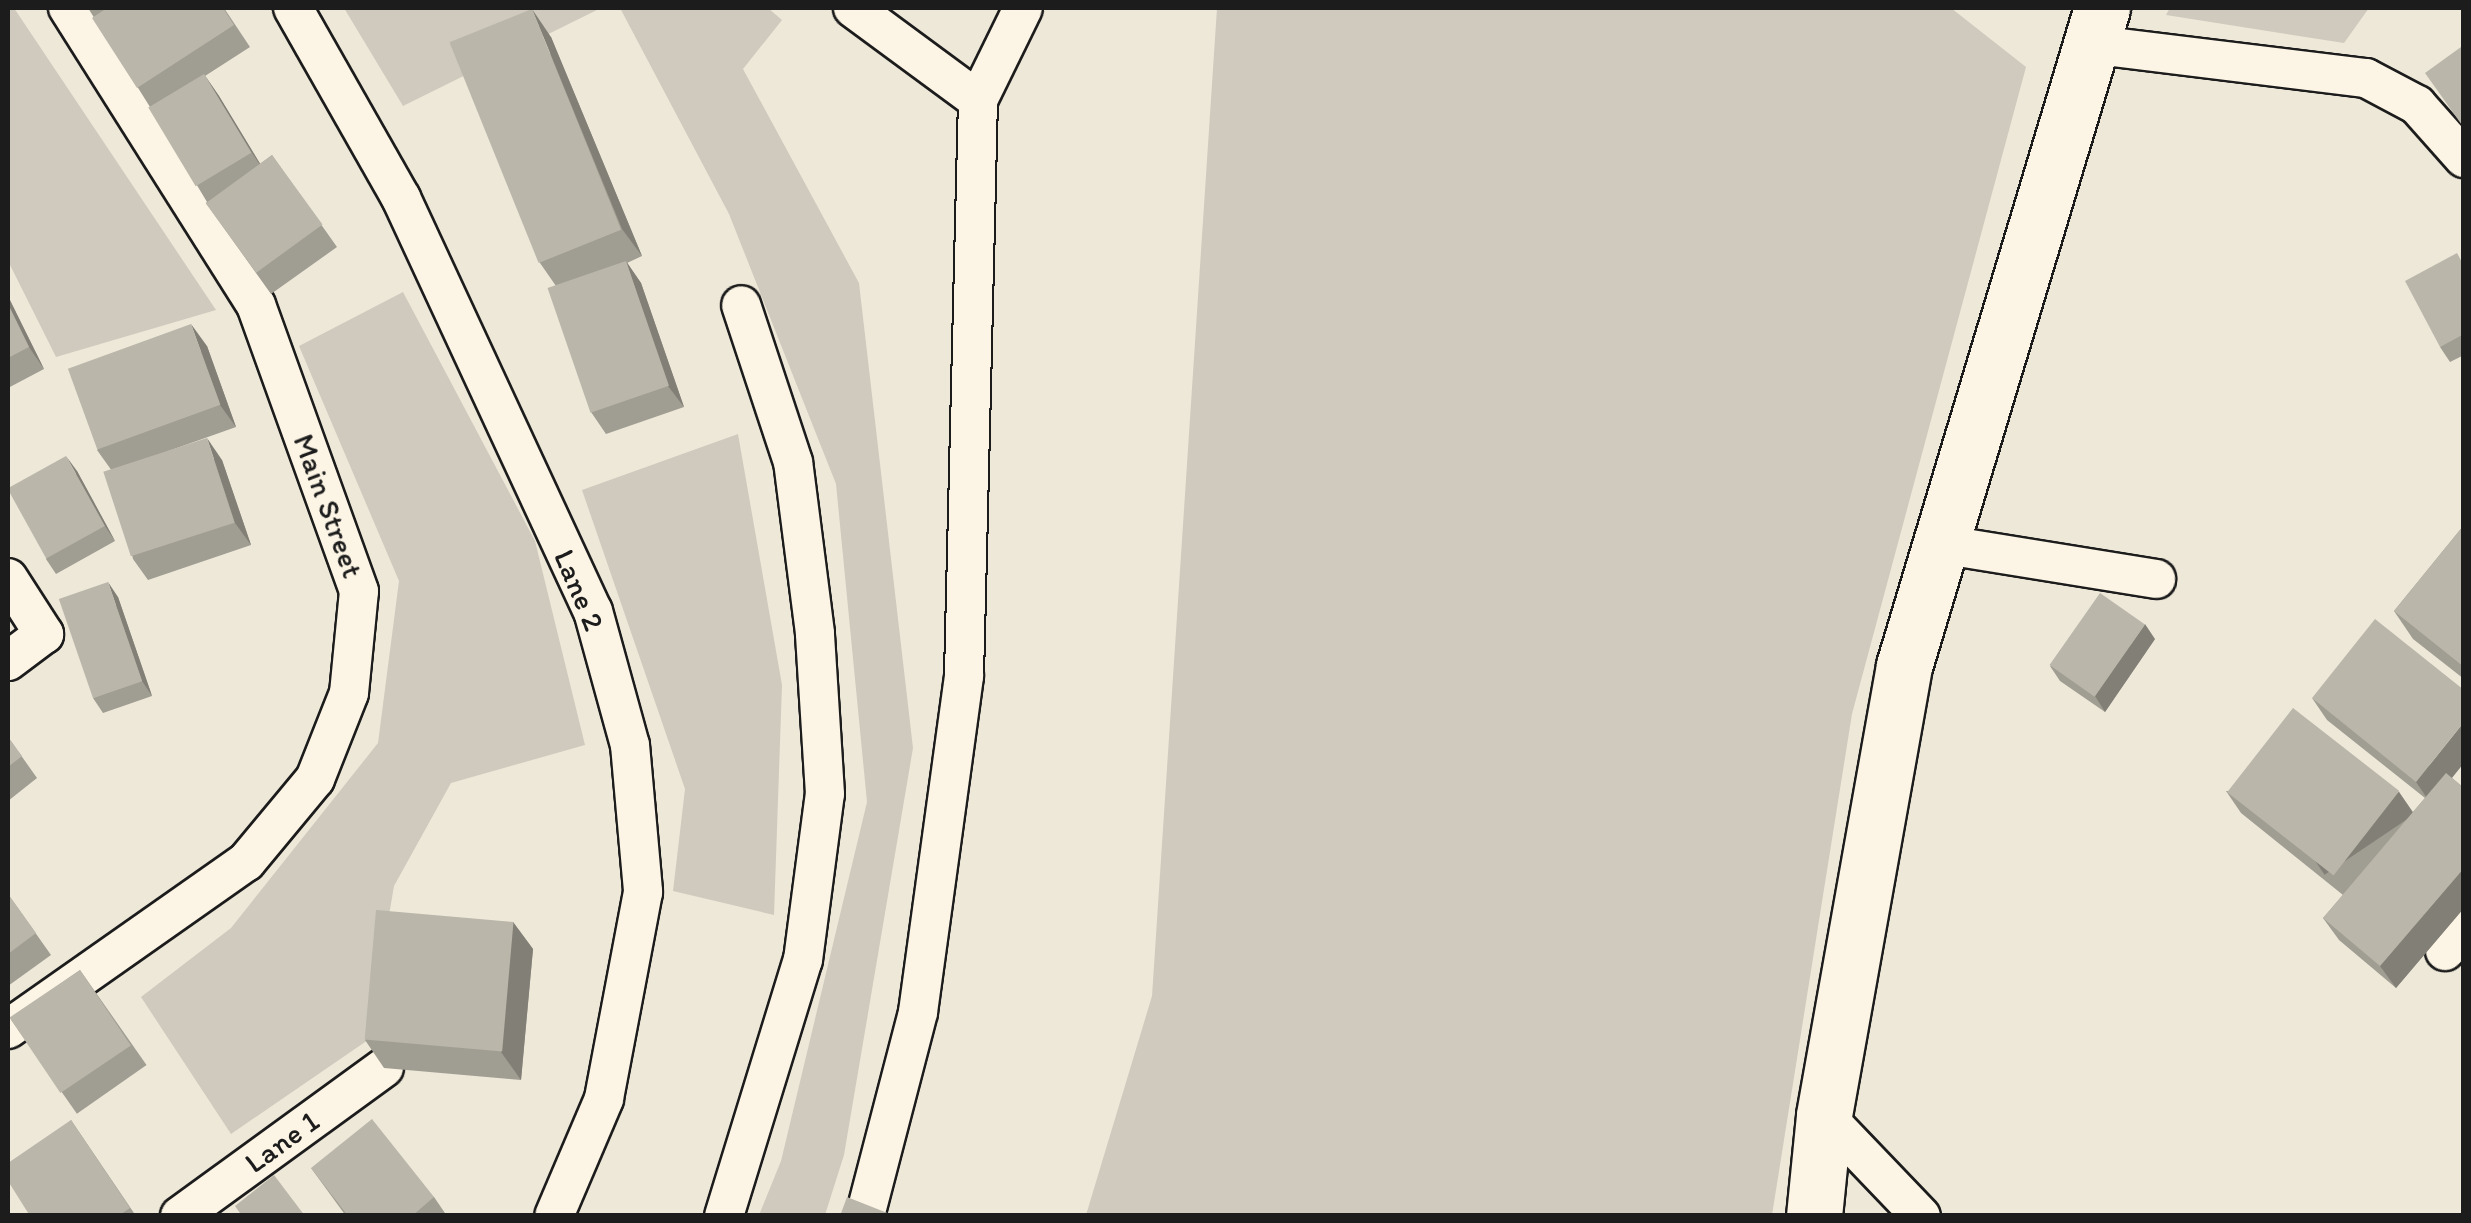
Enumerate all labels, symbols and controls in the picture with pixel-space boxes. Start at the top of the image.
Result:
street label: Main Street [285,429,371,583]
street label: Lane 2 [546,544,612,636]
street label: Lane 1 [238,1103,326,1181]

